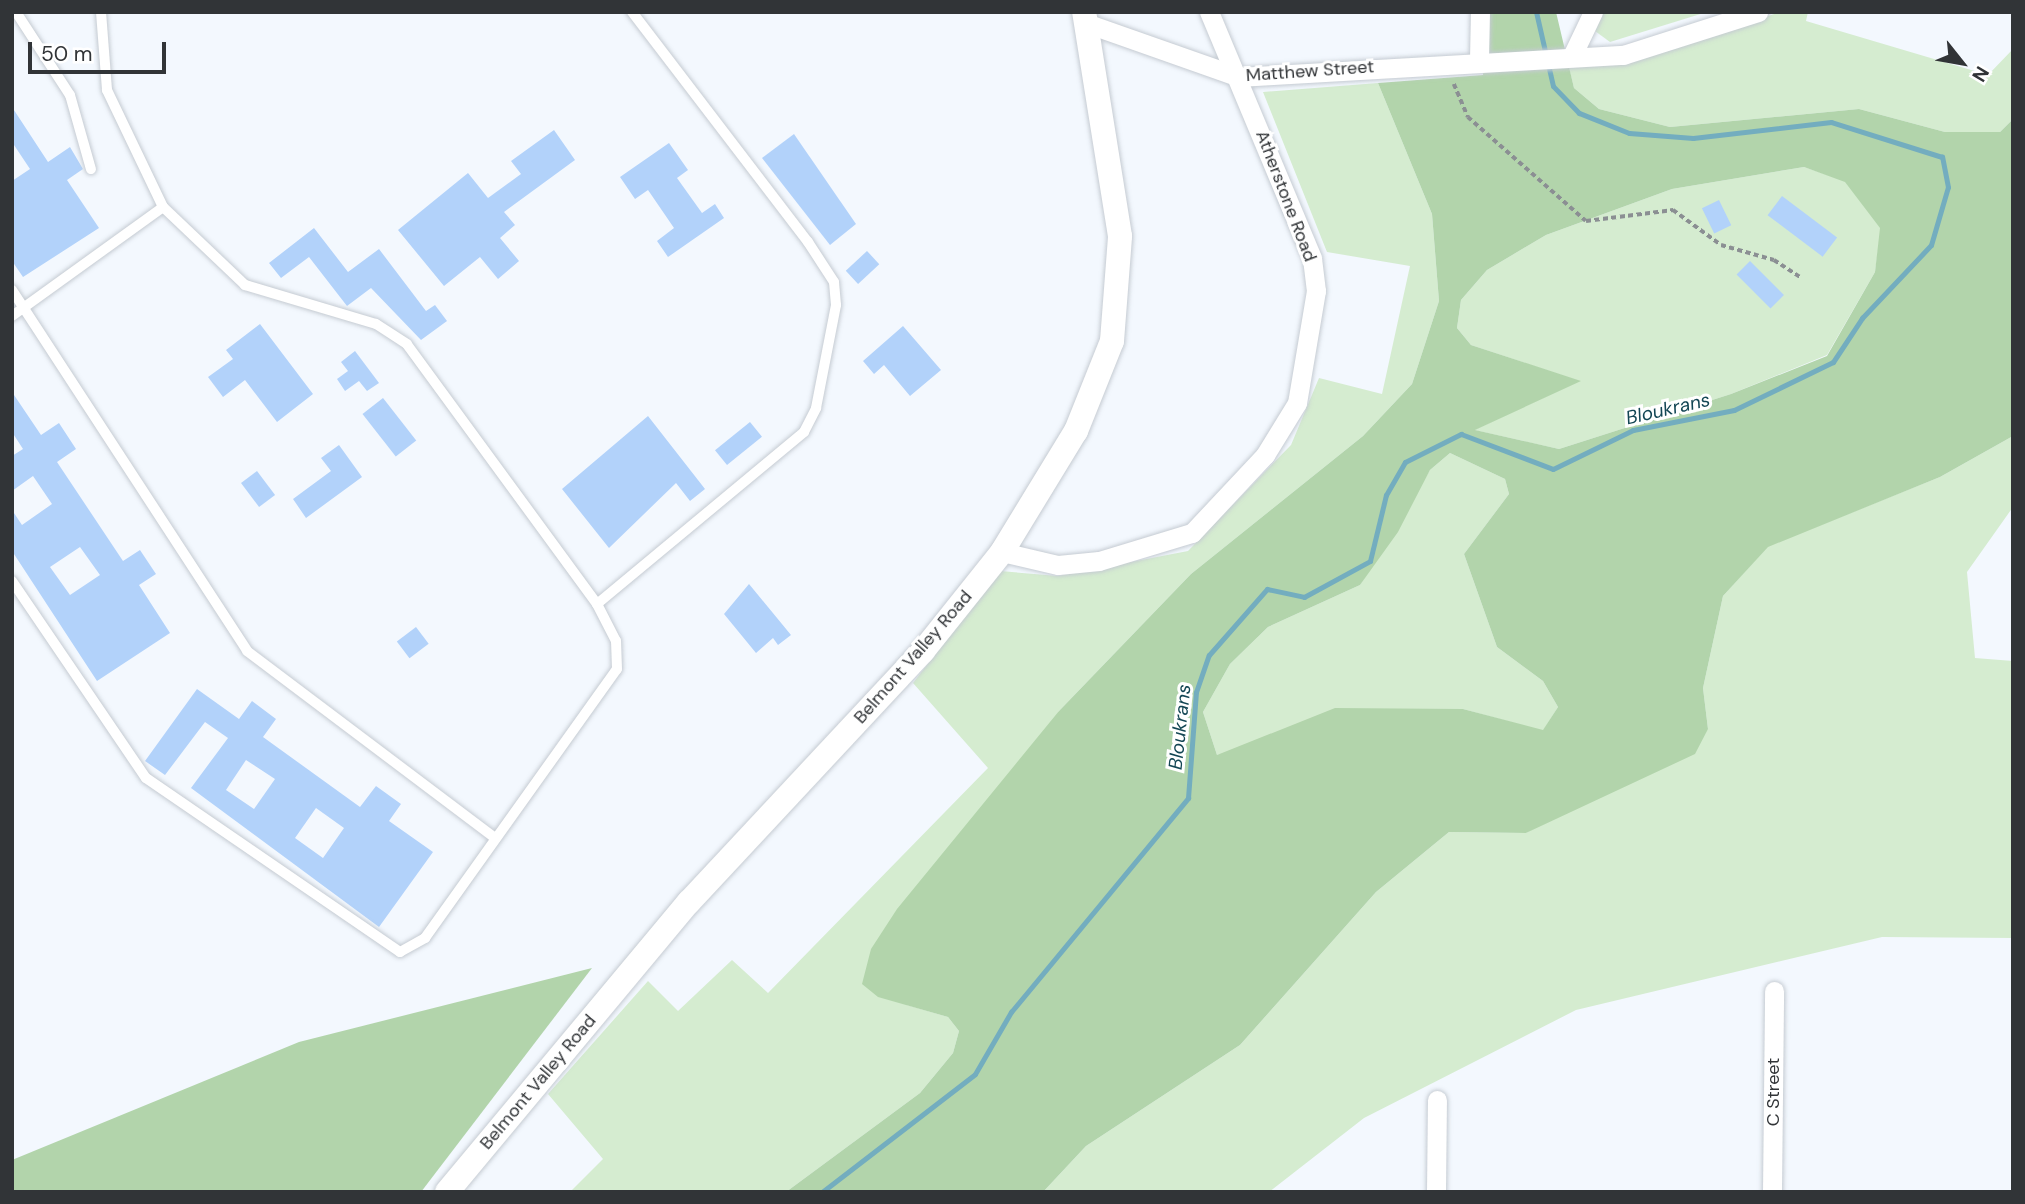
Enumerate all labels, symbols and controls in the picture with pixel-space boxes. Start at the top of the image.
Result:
scale bar [32,28,170,72]
north arrow [1927,28,1997,98]
text: 50 m [41,40,92,68]
street label: Matthew Street [1245,56,1375,86]
text: N [1966,62,1995,86]
street label: Atherstone Road [1251,127,1321,265]
water label: Bloukrans [1624,388,1712,430]
street label: Belmont Valley Road [849,586,977,728]
water label: Bloukrans [1164,683,1196,771]
street label: Belmont Valley Road [475,1010,601,1154]
street label: C Street [1762,1058,1784,1126]

